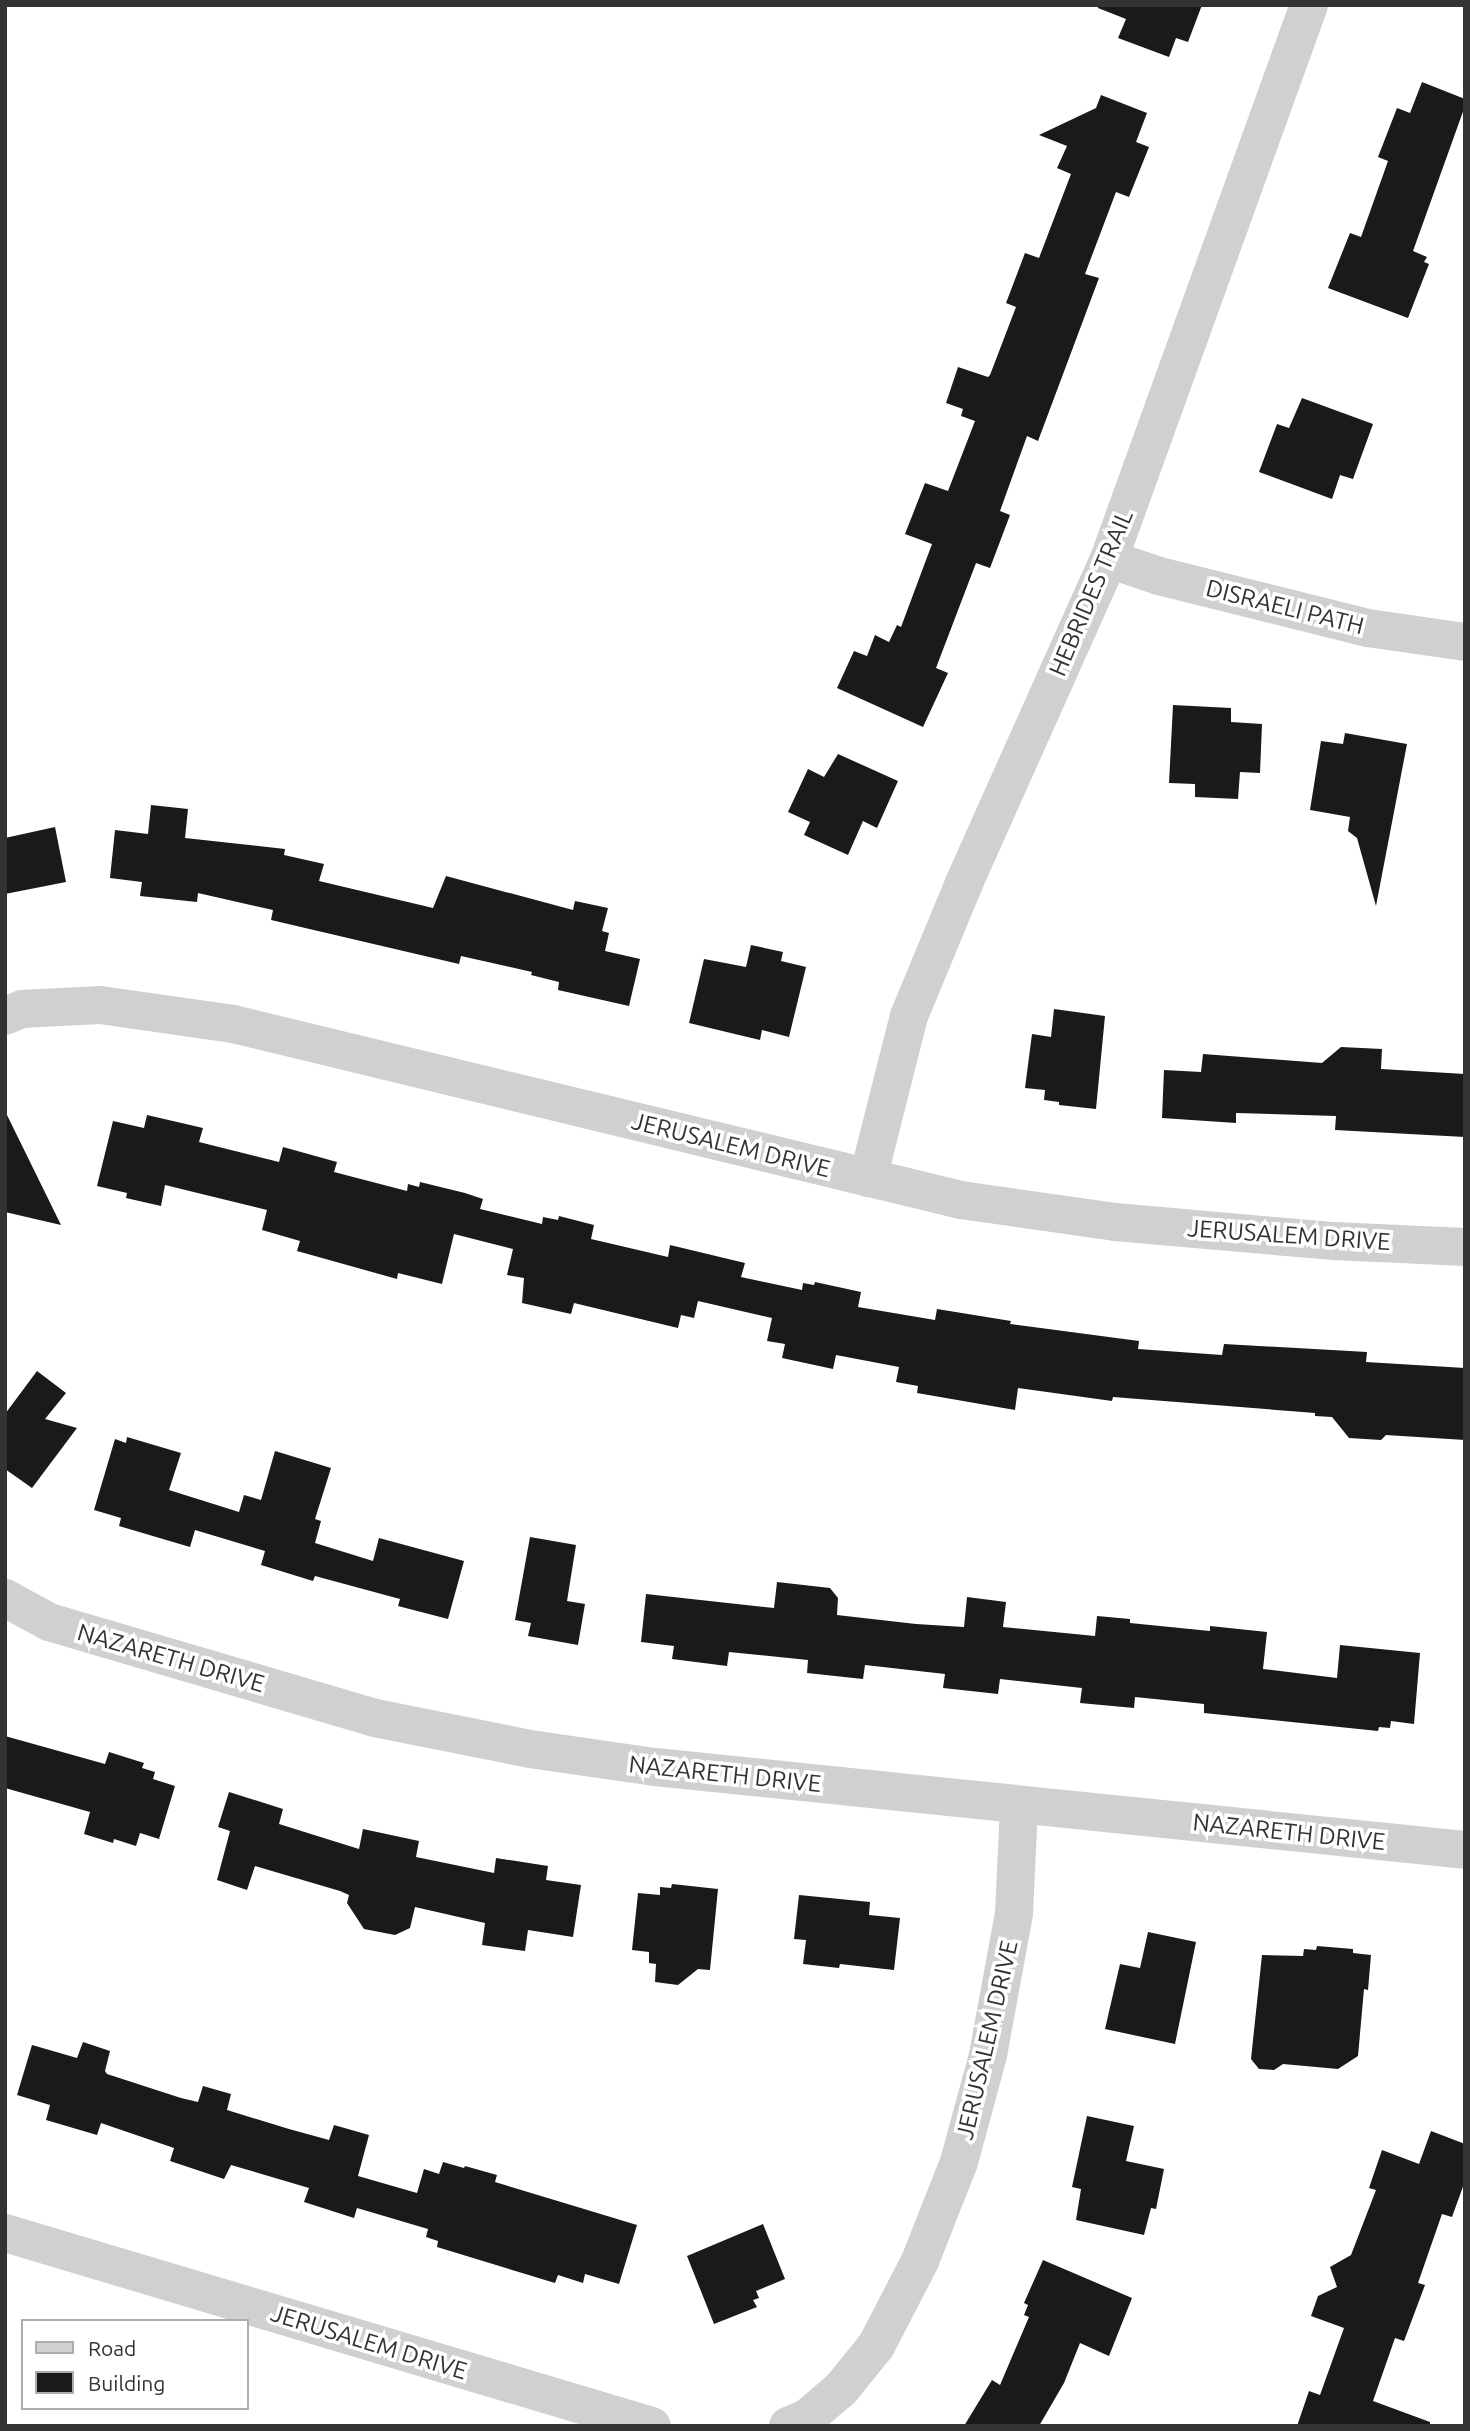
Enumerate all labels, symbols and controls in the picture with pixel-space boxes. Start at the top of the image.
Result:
street label: HEBRIDES TRAIL [1043,505,1139,681]
street label: DISRAELI PATH [1203,573,1367,641]
street label: JERUSALEM DRIVE [629,1106,833,1184]
street label: JERUSALEM DRIVE [1186,1214,1392,1256]
street label: NAZARETH DRIVE [74,1617,268,1699]
street label: NAZARETH DRIVE [627,1750,823,1798]
street label: NAZARETH DRIVE [1191,1808,1387,1856]
street label: JERUSALEM DRIVE [950,1938,1024,2142]
street label: JERUSALEM DRIVE [267,2298,471,2386]
legend [21,2319,248,2410]
text: Road [88,2336,136,2360]
text: Building [88,2371,165,2395]

